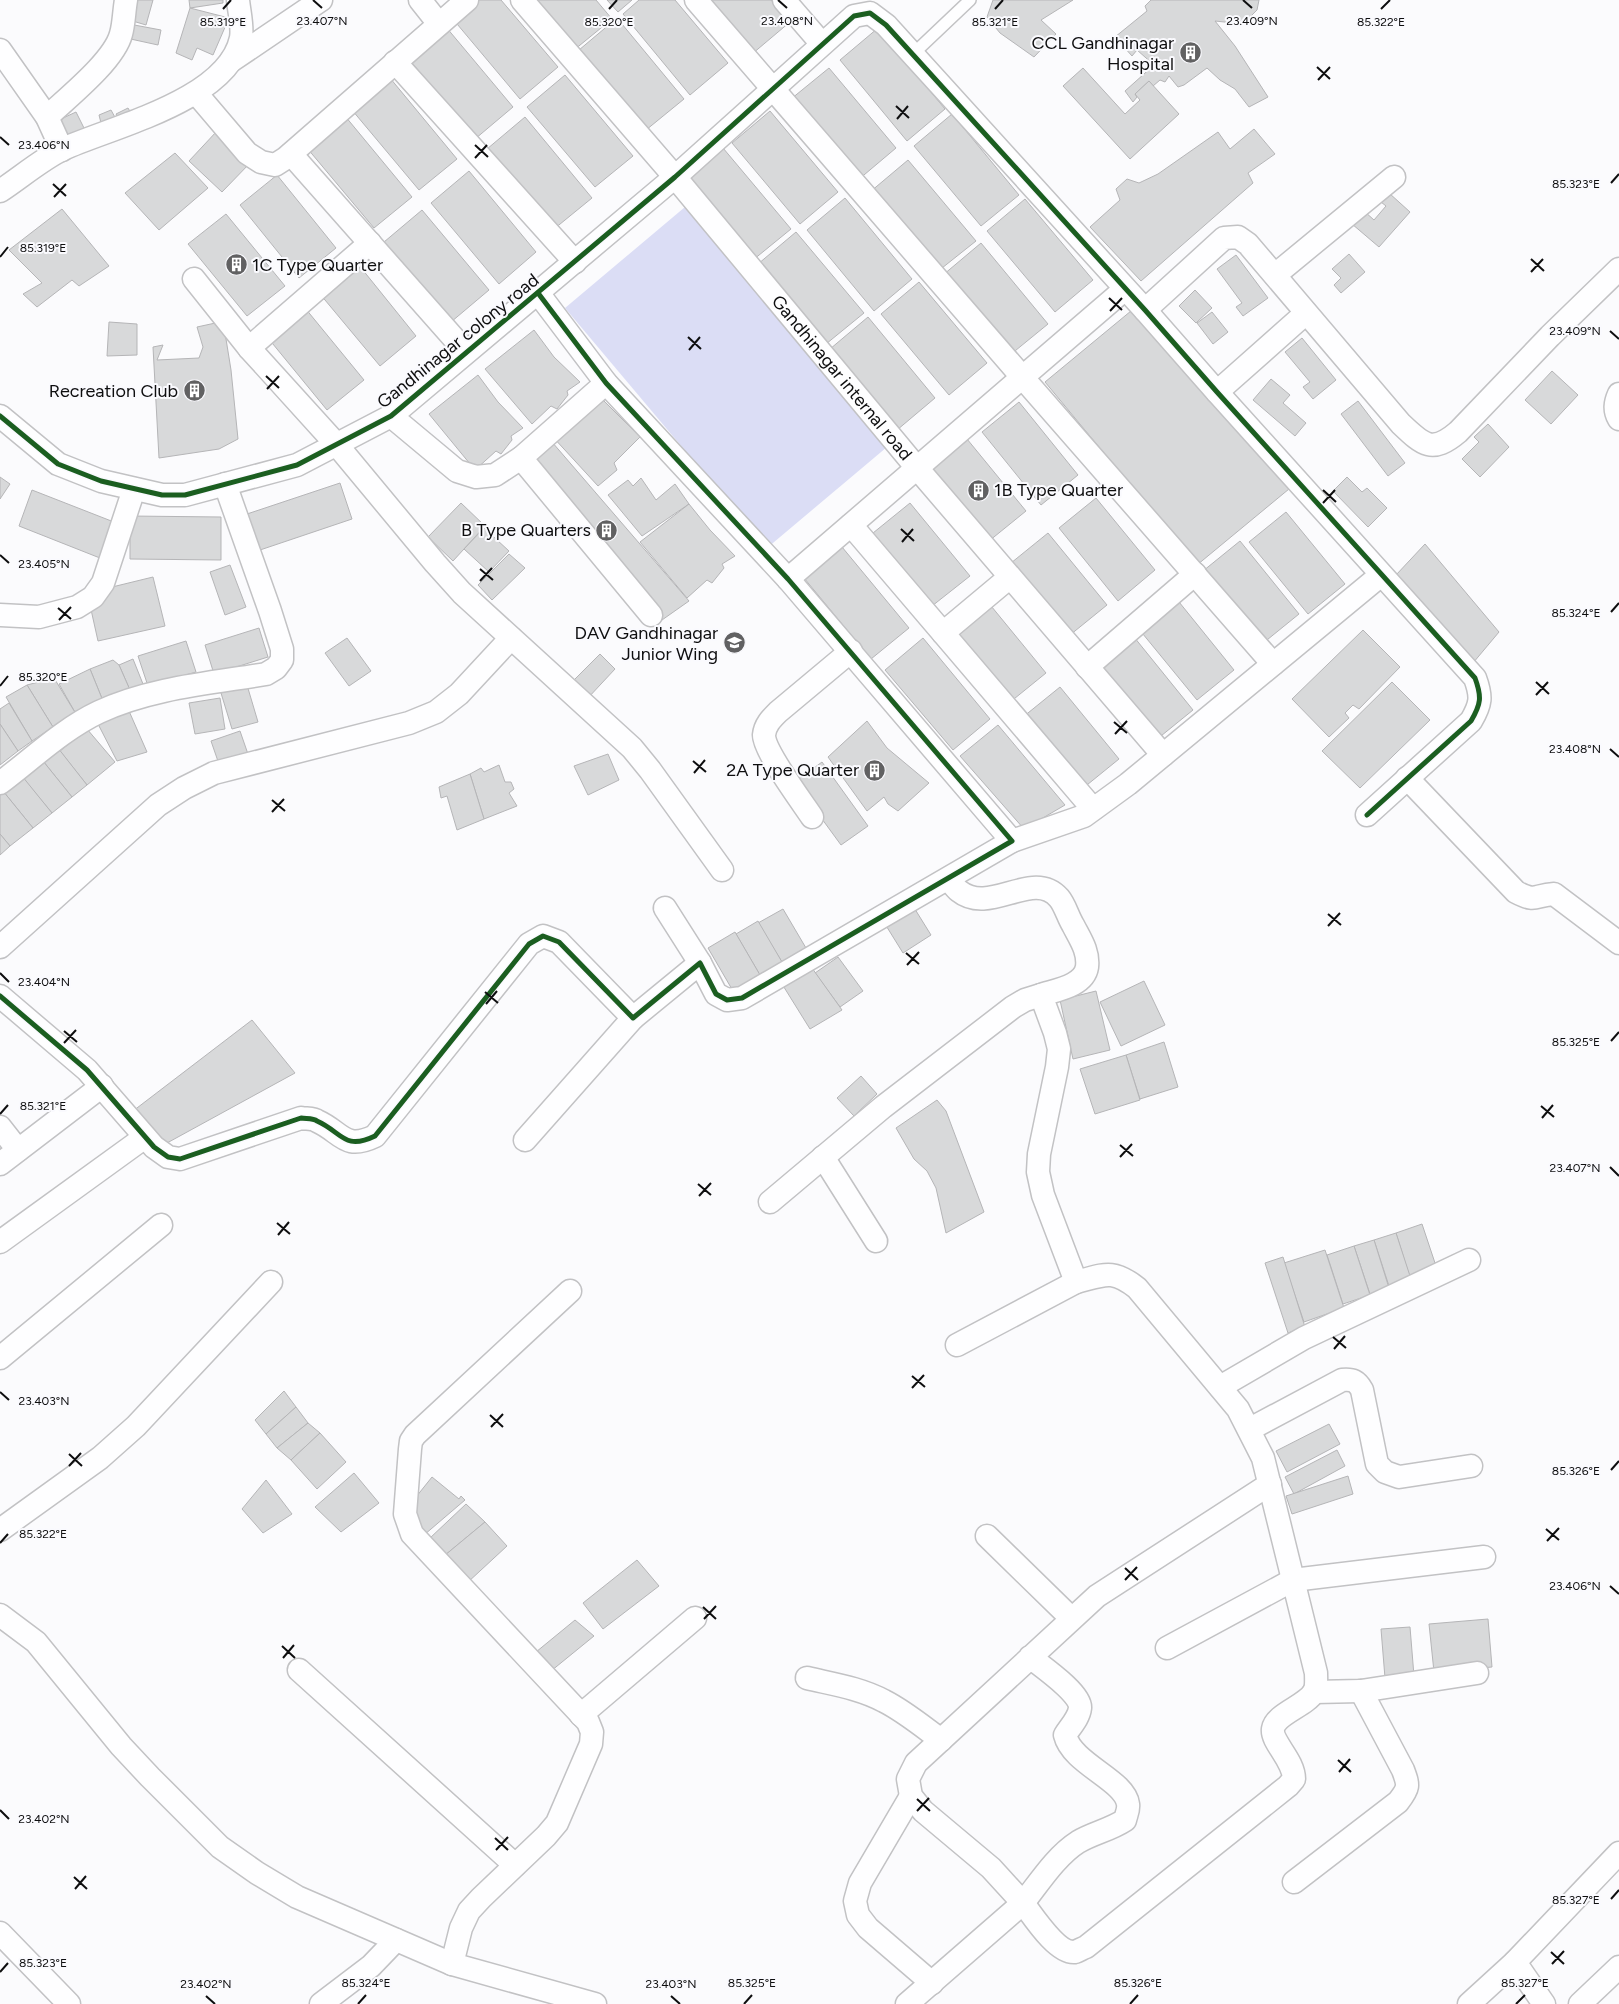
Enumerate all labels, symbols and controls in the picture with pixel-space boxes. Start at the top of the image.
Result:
text: 23.407°N [296,14,348,28]
text: 23.408°N [761,14,813,28]
text: 23.409°N [1226,14,1278,28]
text: 85.319°E [200,15,246,29]
text: 85.320°E [584,15,634,29]
text: 85.321°E [972,15,1018,29]
text: 85.322°E [1357,15,1405,29]
place label: CCL Gandhinagar Hospital [1032,32,1174,75]
building icon: CCL Gandhinagar Hospital [1178,41,1202,65]
text: 23.406°N [18,138,70,152]
text: 85.323°E [1552,177,1600,191]
text: 85.319°E [20,241,66,255]
building icon: 1C Type Quarter [224,253,248,277]
place label: 1C Type Quarter [252,254,383,276]
street label: Gandhinagar colony road [373,269,543,413]
street label: Gandhinagar internal road [767,291,917,465]
text: 23.409°N [1549,324,1601,338]
building icon: Recreation Club [182,379,206,403]
place label: Recreation Club [49,380,178,402]
building icon: 1B Type Quarter [966,478,990,502]
place label: 1B Type Quarter [994,479,1123,501]
building icon: B Type Quarters [595,518,619,542]
place label: B Type Quarters [461,519,591,541]
text: 23.405°N [18,557,70,571]
text: 85.324°E [1552,606,1600,620]
place label: DAV Gandhinagar Junior Wing [575,622,718,665]
school or university icon: DAV Gandhinagar Junior Wing [722,631,746,655]
text: 85.320°E [18,670,68,684]
text: 23.408°N [1549,742,1601,756]
building icon: 2A Type Quarter [863,758,887,782]
place label: 2A Type Quarter [726,759,859,781]
text: 23.404°N [18,975,70,989]
text: 85.325°E [1552,1035,1600,1049]
text: 85.321°E [20,1099,66,1113]
text: 23.407°N [1549,1161,1601,1175]
text: 23.403°N [18,1394,70,1408]
text: 85.326°E [1552,1464,1600,1478]
text: 85.322°E [19,1527,67,1541]
text: 23.406°N [1549,1579,1601,1593]
text: 23.402°N [18,1812,70,1826]
text: 85.327°E [1552,1893,1600,1907]
text: 85.323°E [19,1956,67,1970]
text: 85.324°E [342,1976,390,1990]
text: 85.325°E [728,1976,776,1990]
text: 85.326°E [1114,1976,1162,1990]
text: 85.327°E [1501,1976,1549,1990]
text: 23.402°N [180,1977,232,1991]
text: 23.403°N [645,1977,697,1991]

